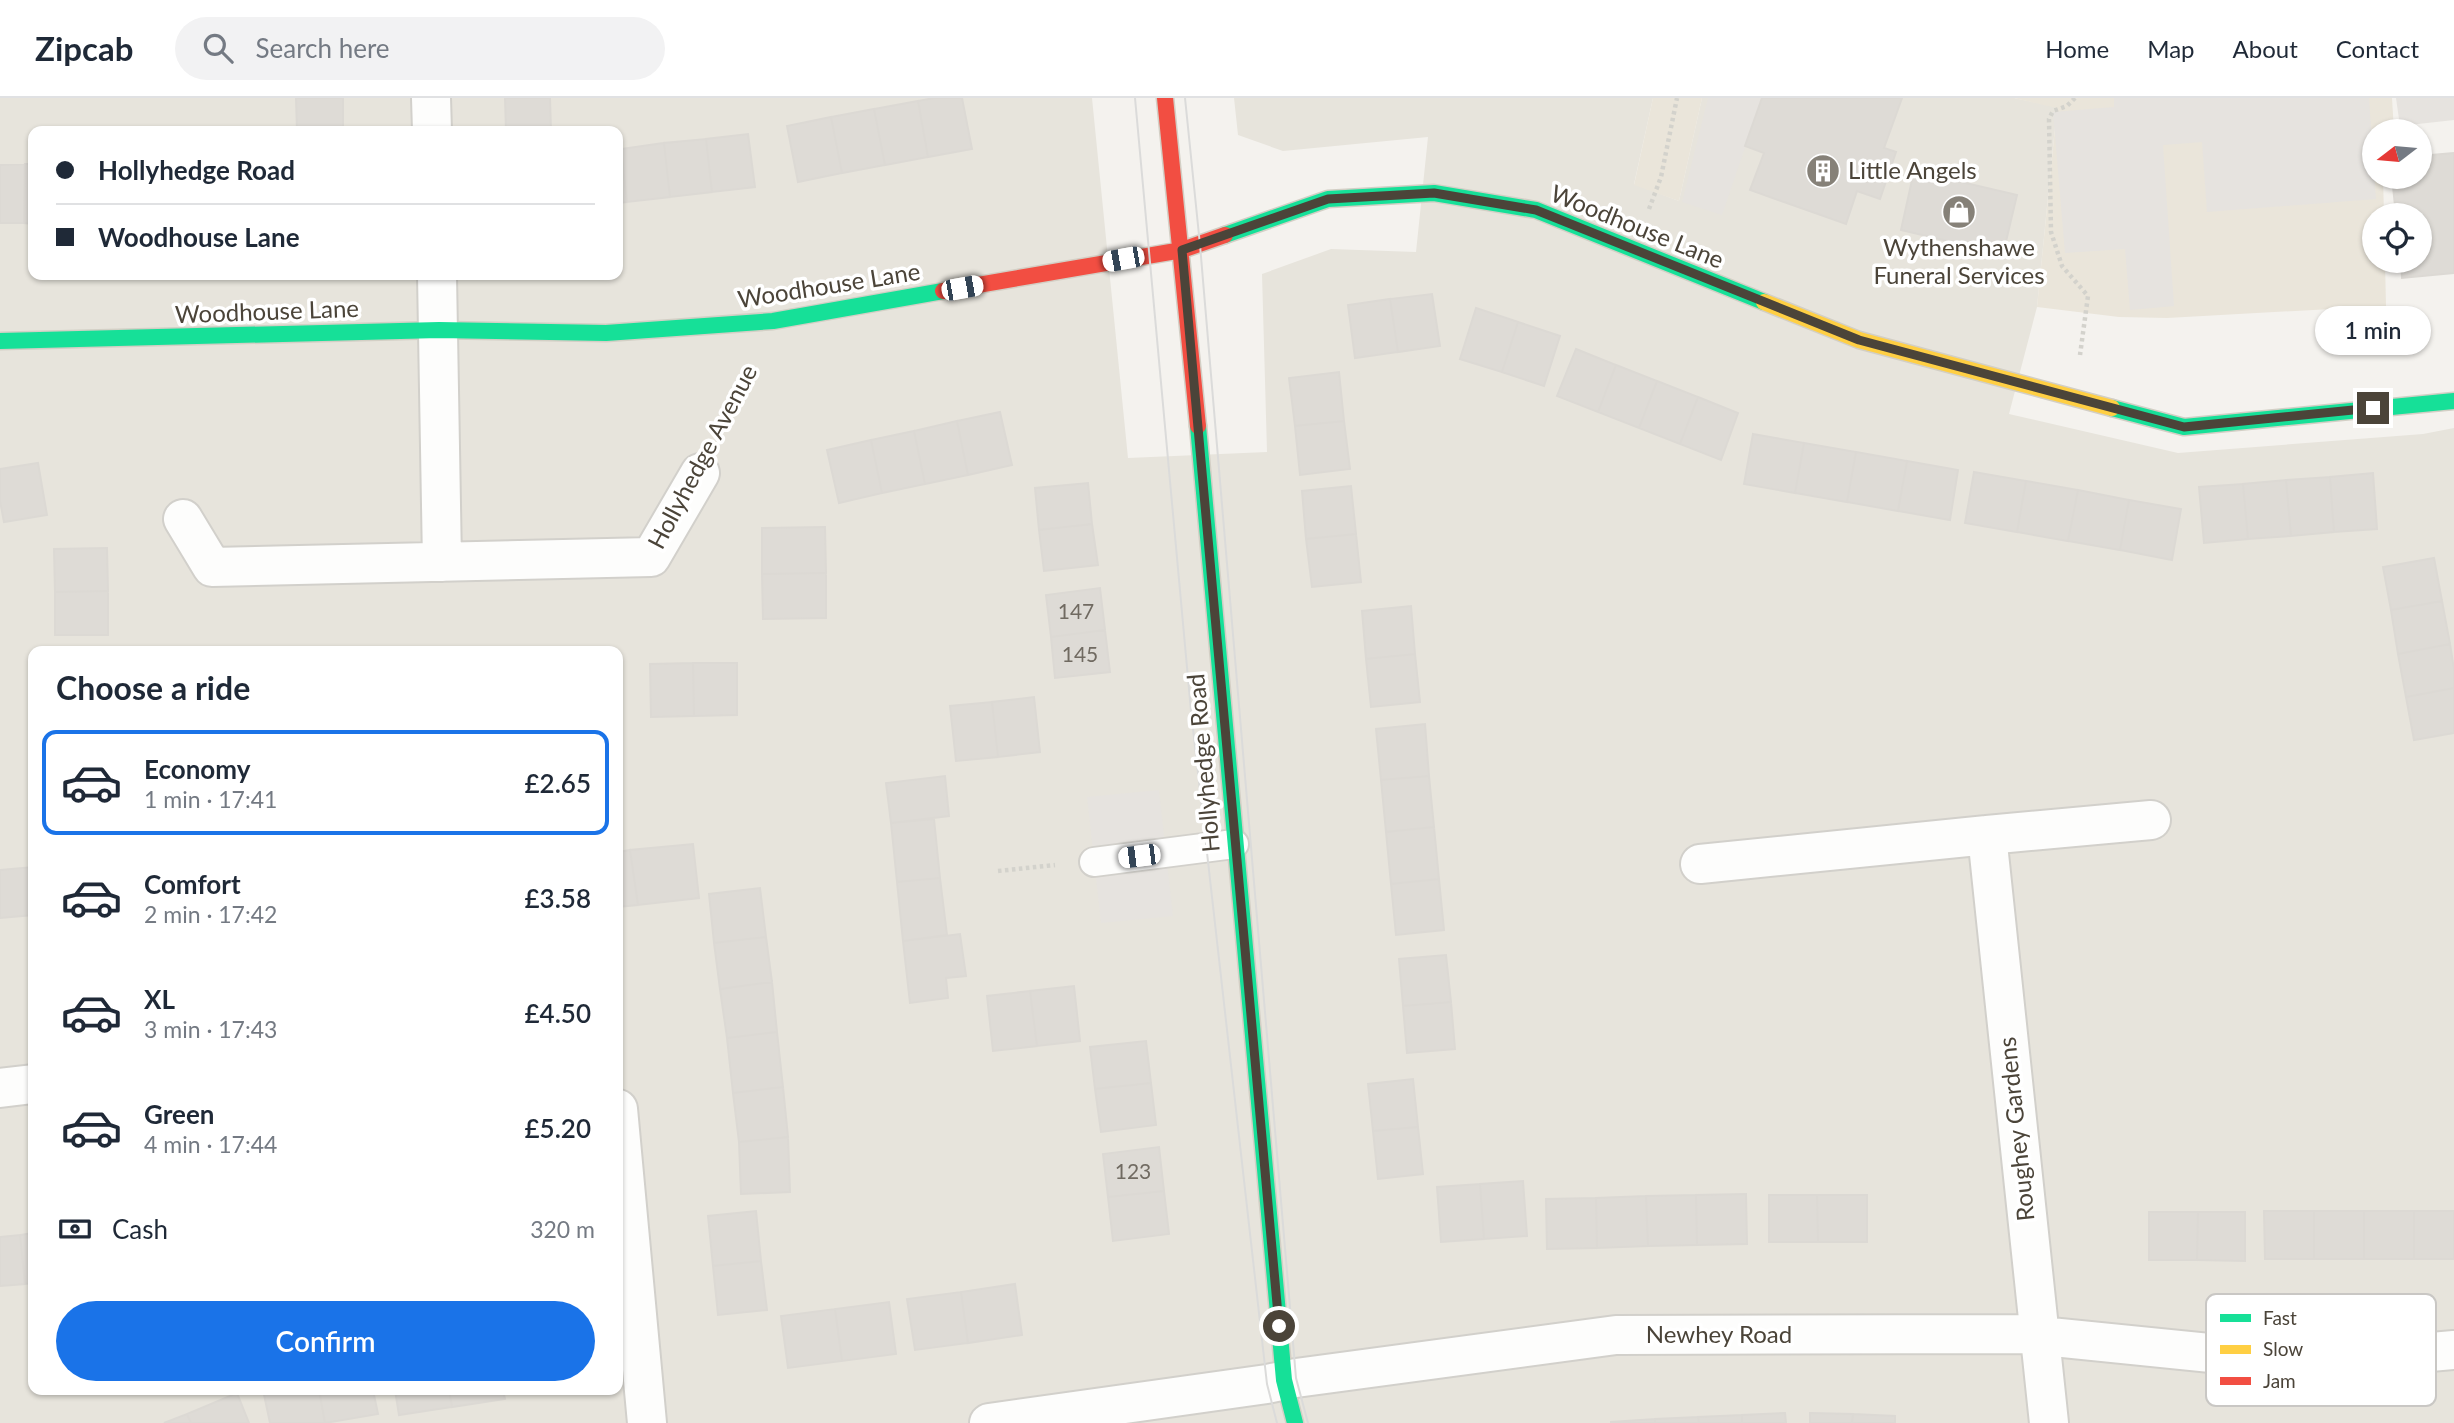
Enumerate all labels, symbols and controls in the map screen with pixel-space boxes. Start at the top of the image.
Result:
search box [175,17,665,80]
text: Zipcab [35,28,133,68]
icon: search [199,29,237,67]
text: Search here [255,32,390,64]
text: Home [2045,34,2109,63]
text: Map [2147,34,2195,63]
text: About [2233,34,2298,63]
text: Contact [2336,34,2419,63]
north arrow [2362,119,2432,189]
map controls [2362,119,2432,273]
building icon: Little Angels [1804,152,1842,190]
text: Hollyhedge Road [98,154,295,186]
place label: Little Angels [1848,155,1977,184]
street label: Woodhouse Lane [1547,178,1728,274]
shop icon: Wythenshawe Funeral Services [1940,193,1978,231]
button: locate [2362,203,2432,273]
text: Woodhouse Lane [98,221,300,253]
place label: Wythenshawe Funeral Services [1873,232,2045,289]
car [1101,245,1146,273]
street label: Woodhouse Lane [736,256,922,313]
car [940,274,985,302]
street label: Woodhouse Lane [174,293,359,328]
callout: 1 min [2315,306,2431,356]
text: 1 min [2345,316,2401,344]
street label: Hollyhedge Avenue [641,359,762,553]
route end [2357,392,2389,424]
house number: 147 [1058,598,1094,623]
house number: 145 [1062,641,1098,666]
text: Choose a ride [56,668,250,707]
street label: Hollyhedge Road [1180,673,1225,854]
icon: car [60,751,123,814]
text: Economy [144,753,250,785]
text: £2.65 [525,767,591,799]
text: 1 min · 17:41 [144,785,277,813]
car [1117,843,1162,869]
icon: car [60,866,123,929]
text: Comfort [144,868,241,900]
text: £3.58 [525,882,591,914]
text: 2 min · 17:42 [144,900,277,928]
icon: car [60,981,123,1044]
text: XL [144,983,175,1015]
text: £4.50 [525,997,591,1029]
text: 3 min · 17:43 [144,1015,277,1043]
street label: Roughey Gardens [1991,1036,2040,1223]
icon: car [60,1096,123,1159]
text: Green [144,1098,214,1130]
text: £5.20 [525,1112,591,1144]
text: 4 min · 17:44 [144,1130,277,1158]
house number: 123 [1115,1158,1151,1183]
icon: cash [56,1210,94,1248]
text: Cash [112,1213,168,1245]
text: 320 m [530,1215,595,1243]
legend [2206,1294,2436,1406]
button: Confirm [56,1301,595,1381]
text: Fast [2263,1306,2297,1329]
route start [1263,1310,1295,1342]
street label: Newhey Road [1646,1319,1792,1348]
text: Slow [2263,1337,2303,1360]
text: Jam [2263,1369,2296,1392]

